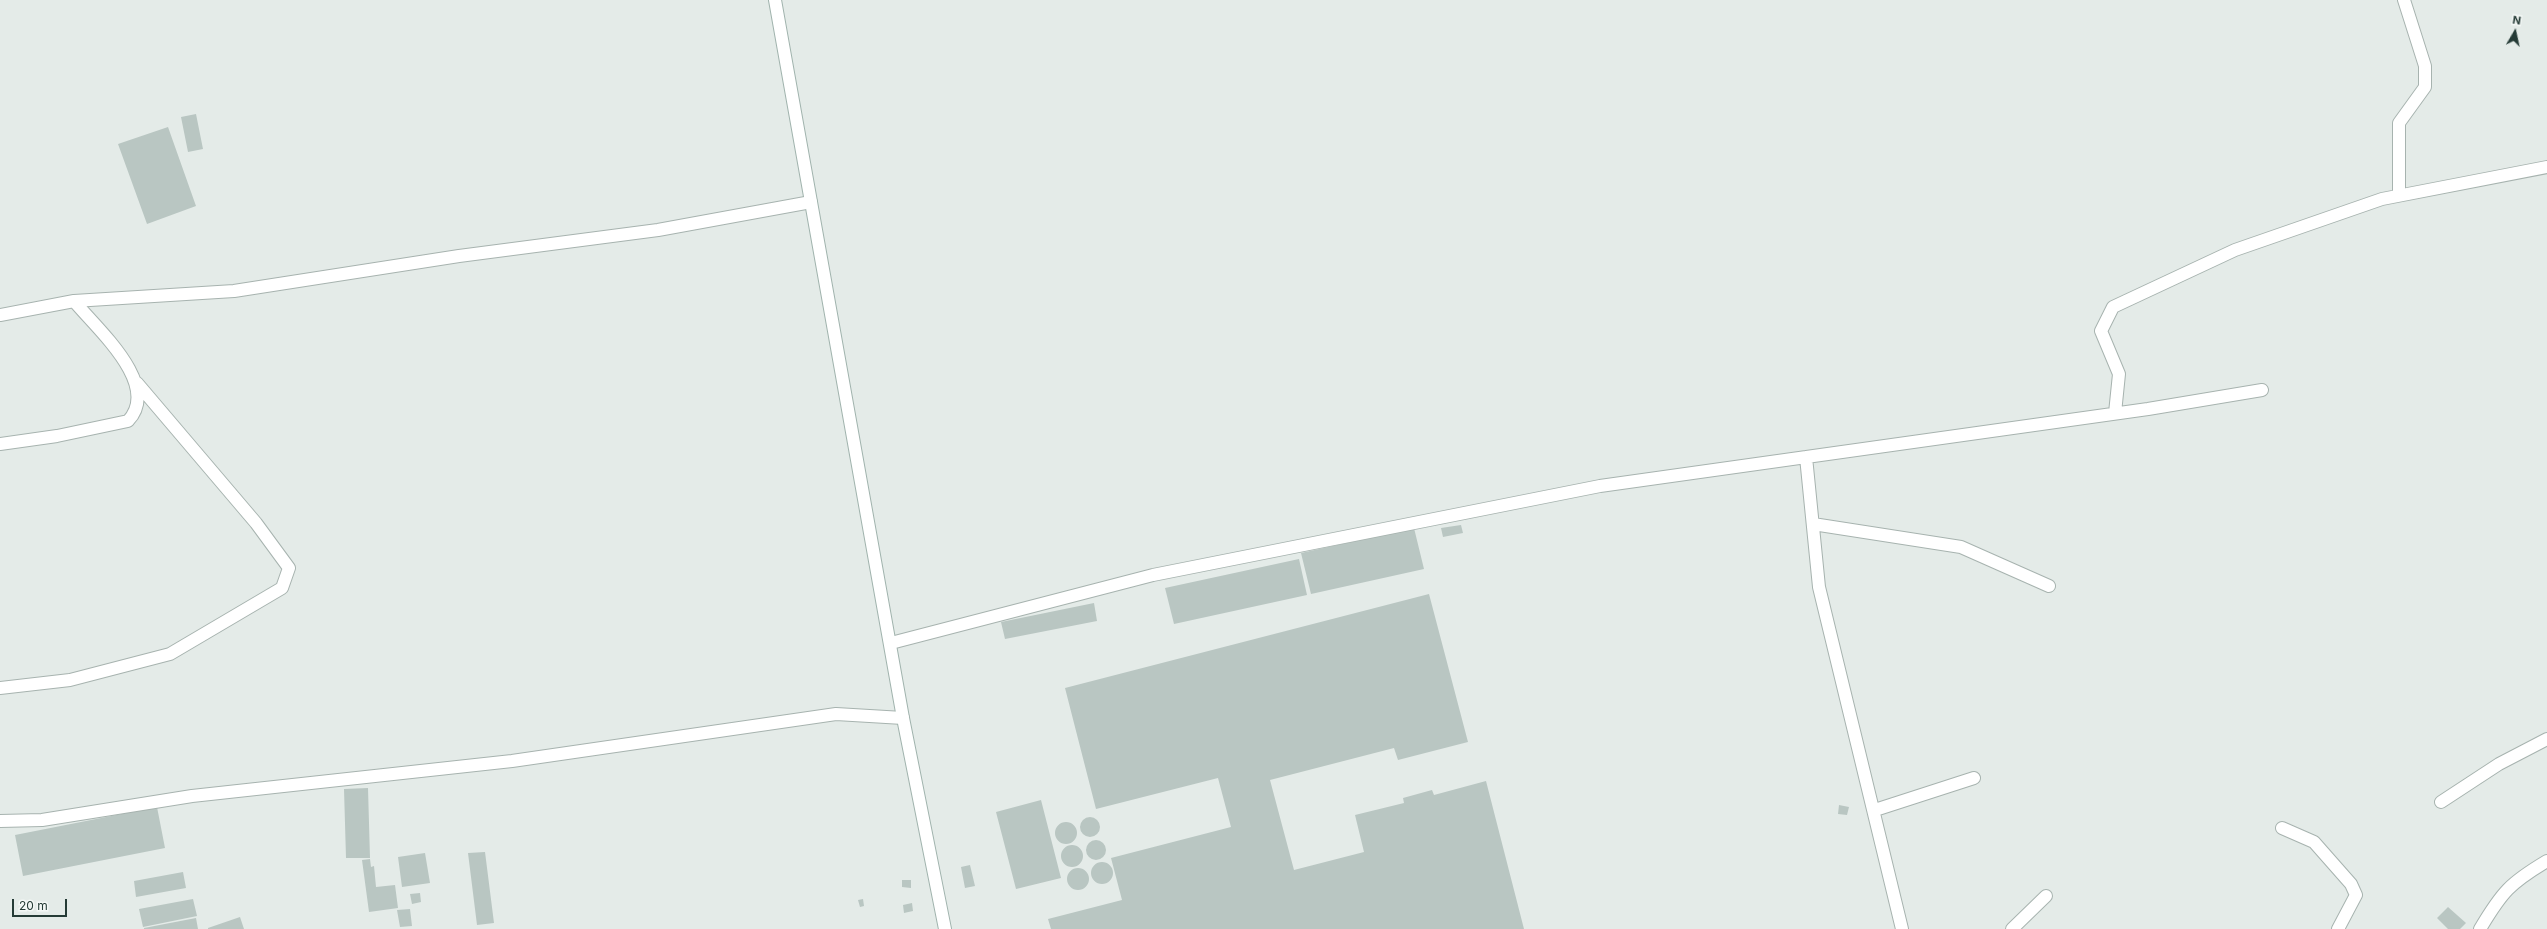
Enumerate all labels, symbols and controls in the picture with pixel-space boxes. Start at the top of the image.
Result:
north arrow [2495,12,2535,52]
text: N [2512,13,2522,28]
scale bar [14,891,69,917]
text: 20 m [19,898,48,913]

